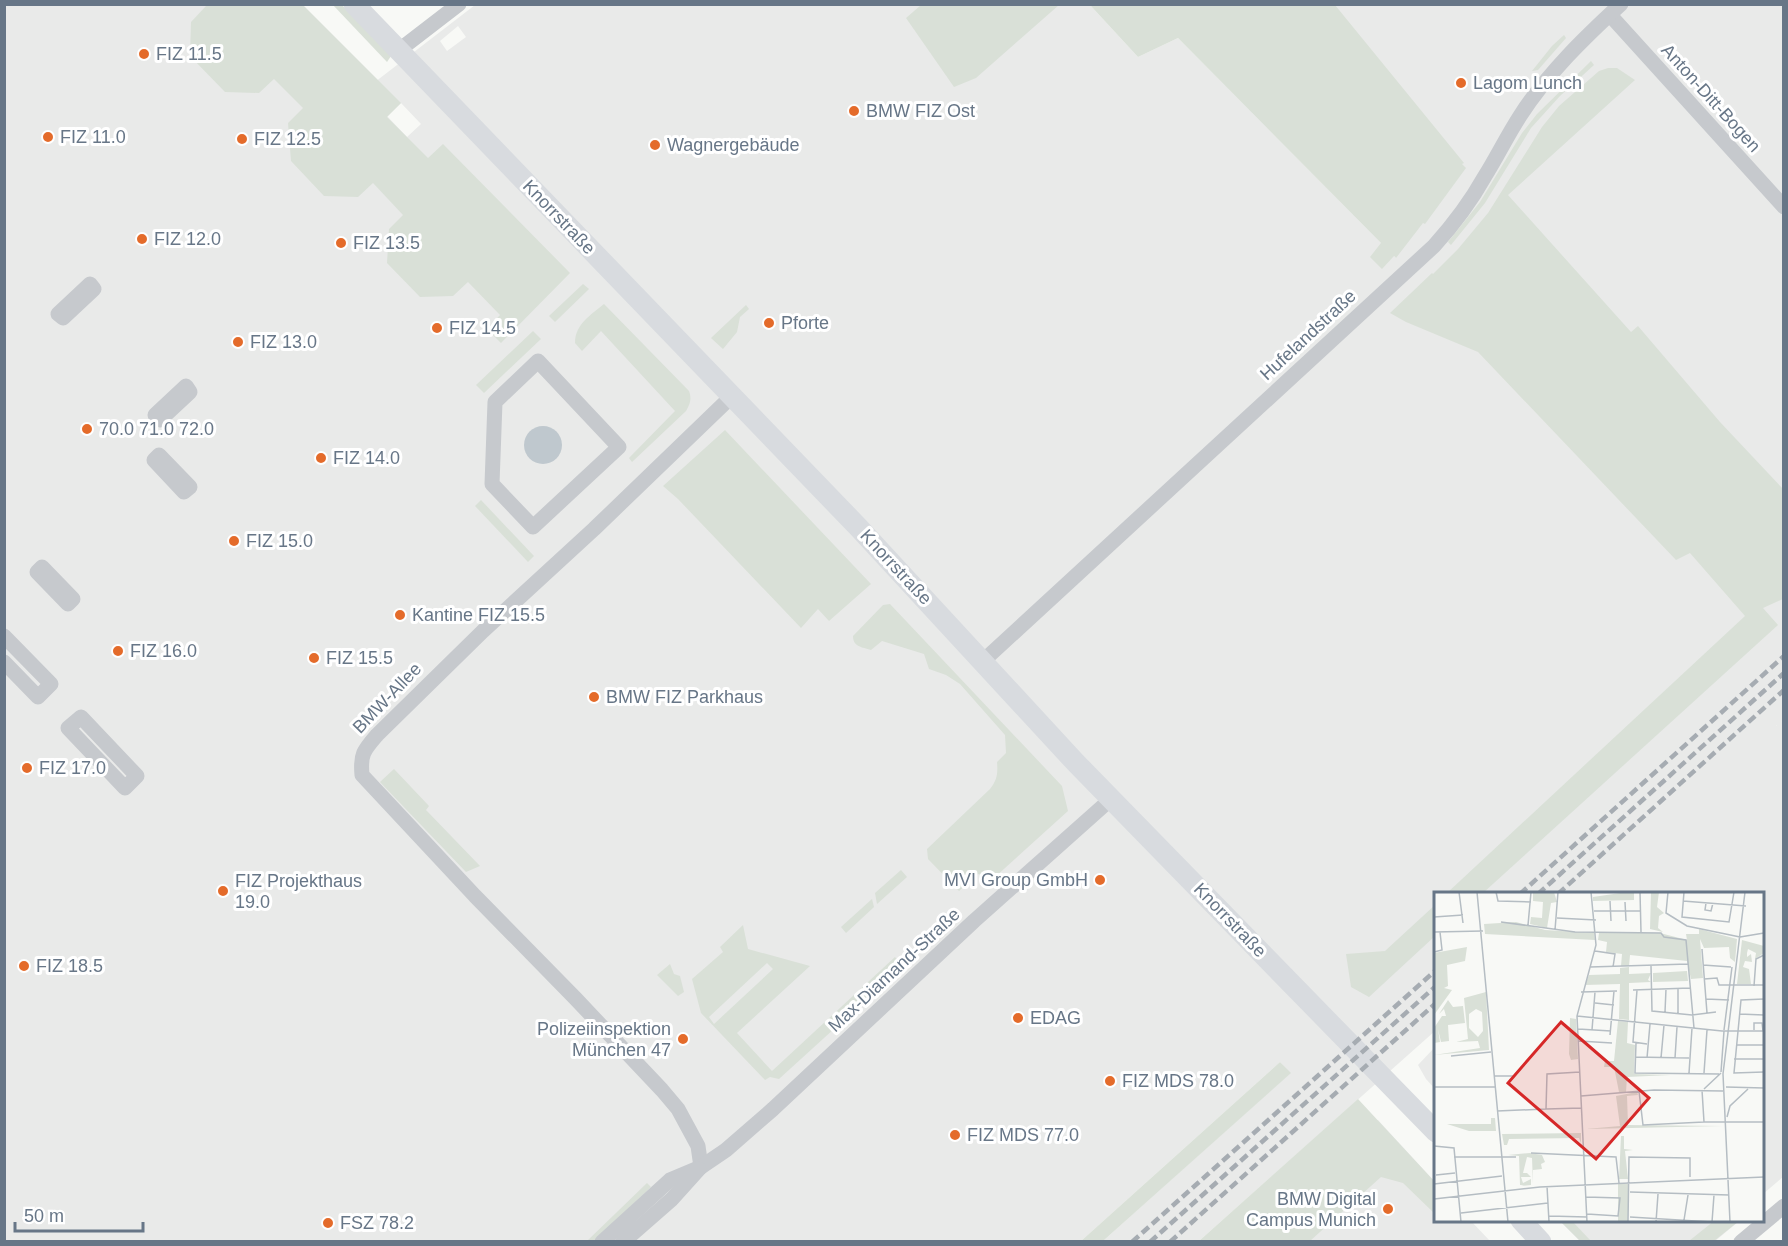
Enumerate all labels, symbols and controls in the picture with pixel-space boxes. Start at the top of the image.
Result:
street label: Anton-Ditt-Bogen [1657,40,1765,156]
place label: FIZ 11.5 [156,44,222,64]
marker: FIZ 11.5 [137,47,151,61]
place label: Lagom Lunch [1473,73,1582,93]
marker: Lagom Lunch [1454,76,1468,90]
place label: BMW FIZ Ost [866,101,975,121]
marker: BMW FIZ Ost [847,104,861,118]
place label: FIZ 11.0 [60,127,126,147]
place label: FIZ 12.5 [254,129,321,149]
marker: FIZ 11.0 [41,130,55,144]
marker: FIZ 12.5 [235,132,249,146]
place label: Wagnergebäude [667,135,799,155]
marker: Wagnergebäude [648,138,662,152]
street label: Knorrstraße [519,176,599,258]
place label: FIZ 12.0 [154,229,221,249]
marker: FIZ 12.0 [135,232,149,246]
place label: FIZ 13.5 [353,233,420,253]
marker: FIZ 13.5 [334,236,348,250]
street label: Hufelandstraße [1256,286,1360,384]
place label: Pforte [781,313,829,333]
marker: Pforte [762,316,776,330]
place label: FIZ 14.5 [449,318,516,338]
marker: FIZ 14.5 [430,321,444,335]
place label: FIZ 13.0 [250,332,317,352]
marker: FIZ 13.0 [231,335,245,349]
place label: 70.0 71.0 72.0 [99,419,214,439]
marker: 70.0 71.0 72.0 [80,422,94,436]
place label: FIZ 14.0 [333,448,400,468]
marker: FIZ 14.0 [314,451,328,465]
street label: Knorrstraße [856,525,936,609]
place label: FIZ 15.0 [246,531,313,551]
marker: FIZ 15.0 [227,534,241,548]
place label: Kantine FIZ 15.5 [412,605,545,625]
marker: Kantine FIZ 15.5 [393,608,407,622]
place label: FIZ 16.0 [130,641,197,661]
marker: FIZ 16.0 [111,644,125,658]
place label: FIZ 15.5 [326,648,393,668]
marker: FIZ 15.5 [307,651,321,665]
street label: BMW-Allee [349,659,425,737]
place label: BMW FIZ Parkhaus [606,687,763,707]
marker: BMW FIZ Parkhaus [587,690,601,704]
place label: FIZ 17.0 [39,758,106,778]
marker: FIZ 17.0 [20,761,34,775]
place label: MVI Group GmbH [944,870,1088,890]
place label: FIZ Projekthaus 19.0 [235,871,362,912]
marker: MVI Group GmbH [1093,873,1107,887]
street label: Knorrstraße [1190,879,1270,961]
marker: FIZ Projekthaus 19.0 [216,884,230,898]
inset map [1434,892,1764,1222]
street label: Max-Diamand-Straße [824,904,964,1036]
place label: FIZ 18.5 [36,956,103,976]
marker: FIZ 18.5 [17,959,31,973]
place label: EDAG [1030,1008,1081,1028]
marker: EDAG [1011,1011,1025,1025]
place label: Polizeiinspektion München 47 [537,1019,671,1060]
marker: Polizeiinspektion München 47 [676,1032,690,1046]
place label: FIZ MDS 78.0 [1122,1071,1234,1091]
marker: FIZ MDS 78.0 [1103,1074,1117,1088]
place label: FIZ MDS 77.0 [967,1125,1079,1145]
marker: FIZ MDS 77.0 [948,1128,962,1142]
place label: BMW Digital Campus Munich [1246,1189,1376,1230]
scale bar [15,1195,142,1233]
marker: BMW Digital Campus Munich [1381,1202,1395,1216]
text: 50 m [24,1206,64,1226]
place label: FSZ 78.2 [340,1213,414,1233]
marker: FSZ 78.2 [321,1216,335,1230]

